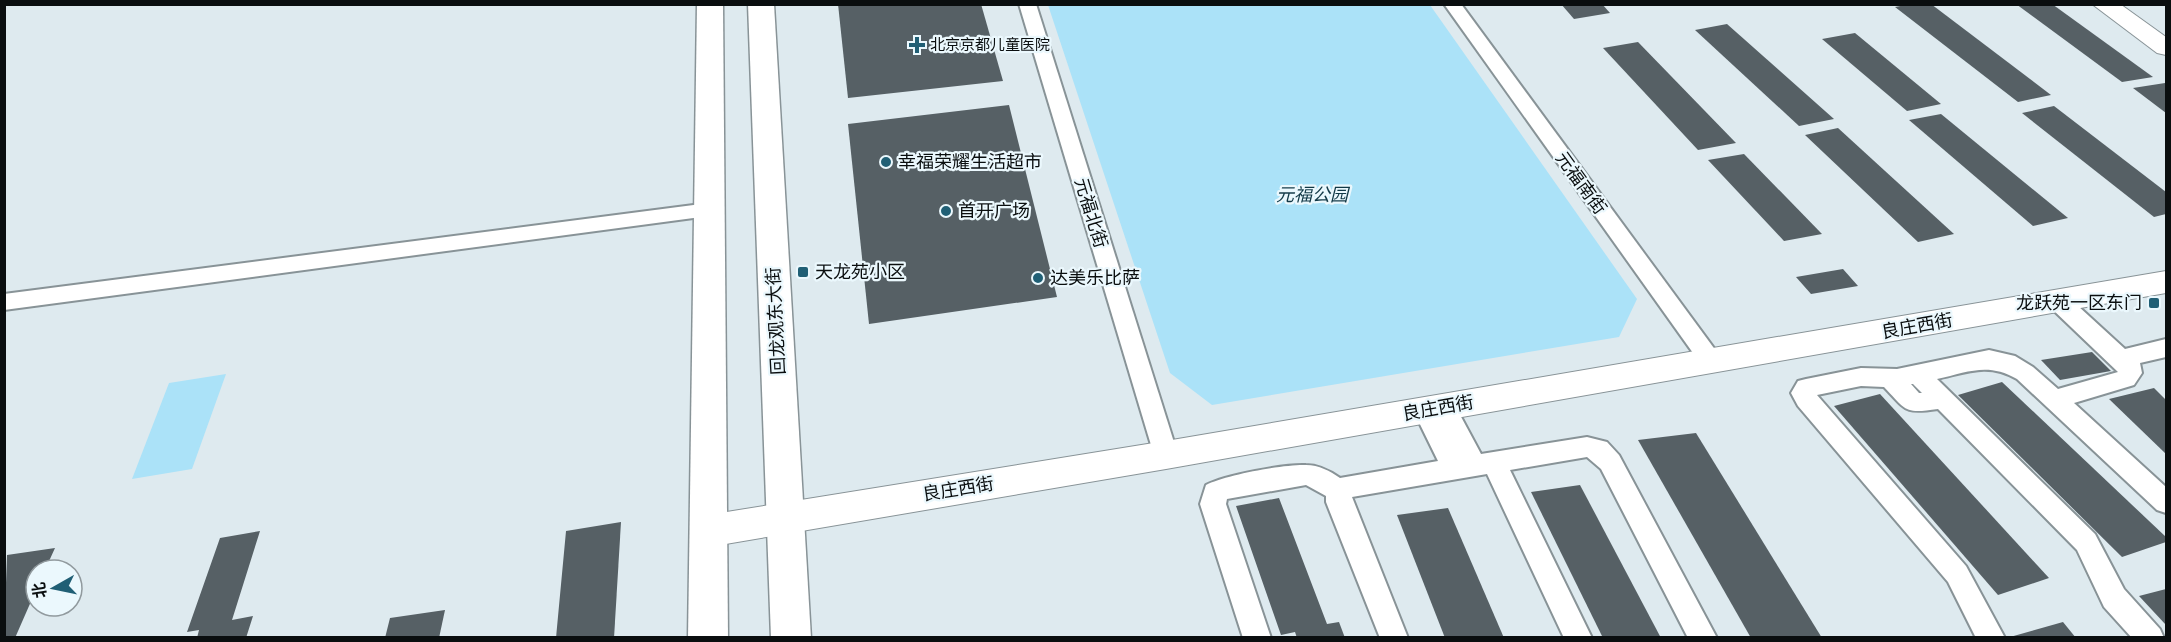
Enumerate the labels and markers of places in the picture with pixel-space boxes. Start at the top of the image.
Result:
marker: 北京京都儿童医院 [908,36,926,54]
place label: 北京京都儿童医院 [930,36,1050,53]
place label: 幸福荣耀生活超市 [898,152,1042,172]
marker: 幸福荣耀生活超市 [879,155,893,169]
place label: 首开广场 [958,201,1030,221]
marker: 首开广场 [939,204,953,218]
place label: 天龙苑小区 [815,262,905,282]
marker: 天龙苑小区 [796,265,810,279]
place label: 达美乐比萨 [1050,268,1140,288]
marker: 达美乐比萨 [1031,271,1045,285]
place label: 龙跃苑一区东门 [2016,293,2142,313]
marker: 龙跃苑一区东门 [2147,296,2161,310]

